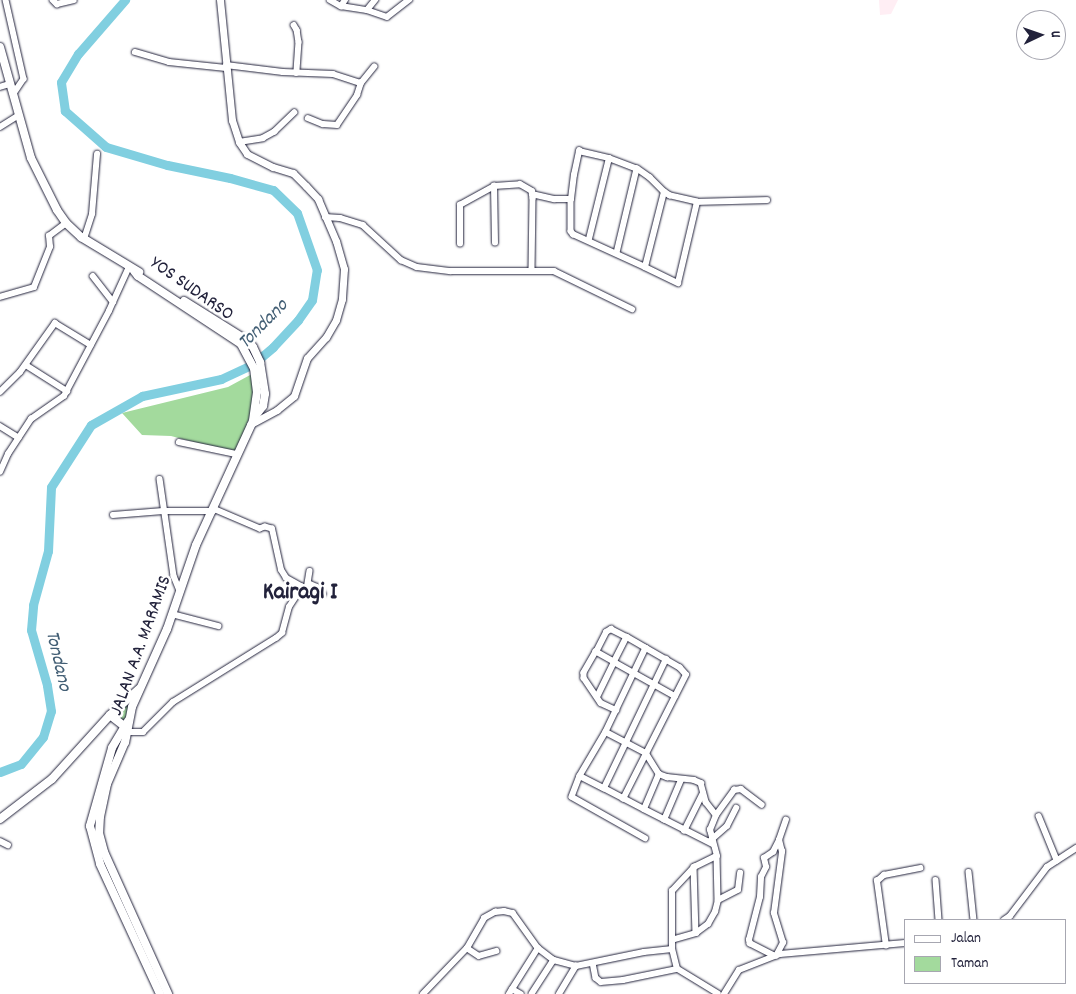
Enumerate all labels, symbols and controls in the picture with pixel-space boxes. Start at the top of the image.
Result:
north arrow [1016,10,1066,60]
text: U [1045,30,1065,38]
street label: YOS SUDARSO [145,253,237,327]
water label: Tondano [234,295,294,355]
street label: JALAN A.A. MARAMIS [106,573,178,719]
district label: Kairagi I [263,580,337,608]
water label: Tondano [38,628,76,694]
legend [904,919,1066,984]
text: Jalan [951,928,981,950]
text: Taman [951,953,988,975]

